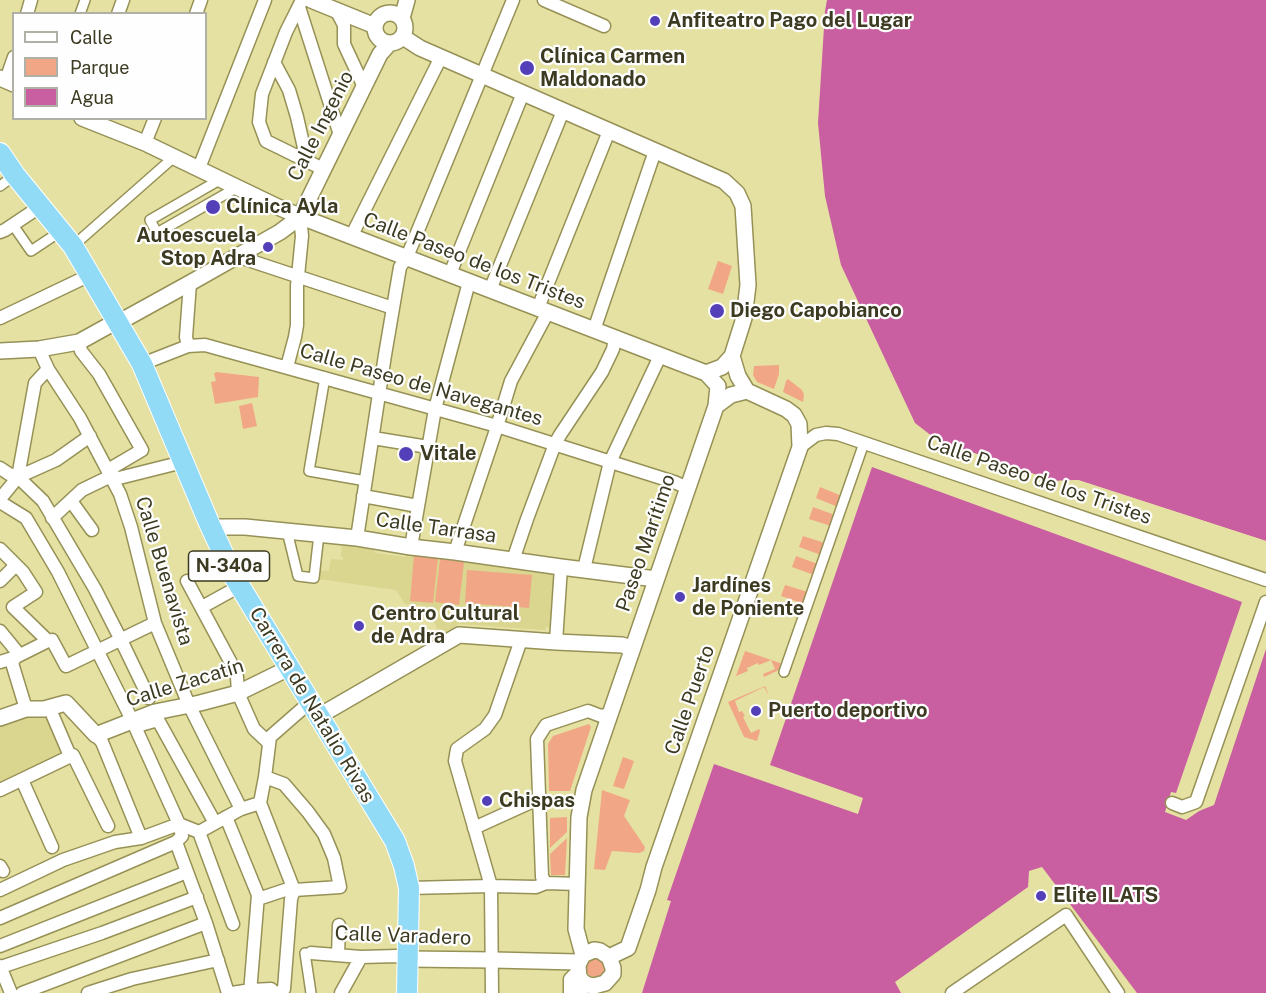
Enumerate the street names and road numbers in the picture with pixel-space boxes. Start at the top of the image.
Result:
street label: Calle Ingenio [283,67,359,185]
street label: Calle Paseo de los Tristes [360,208,588,314]
street label: Calle Paseo de Navegantes [297,339,545,431]
street label: Calle Paseo de los Tristes [924,430,1154,530]
street label: Paseo Marítimo [611,471,681,615]
street label: Calle Buenavista [130,494,198,648]
street label: Calle Tarrasa [374,508,498,548]
road number: N-340a [188,551,270,581]
street label: Carrera de Natalio Rivas [244,603,380,807]
street label: Calle Puerto [660,642,720,758]
street label: Calle Zacatín [123,654,247,712]
street label: Calle Varadero [334,922,472,950]

